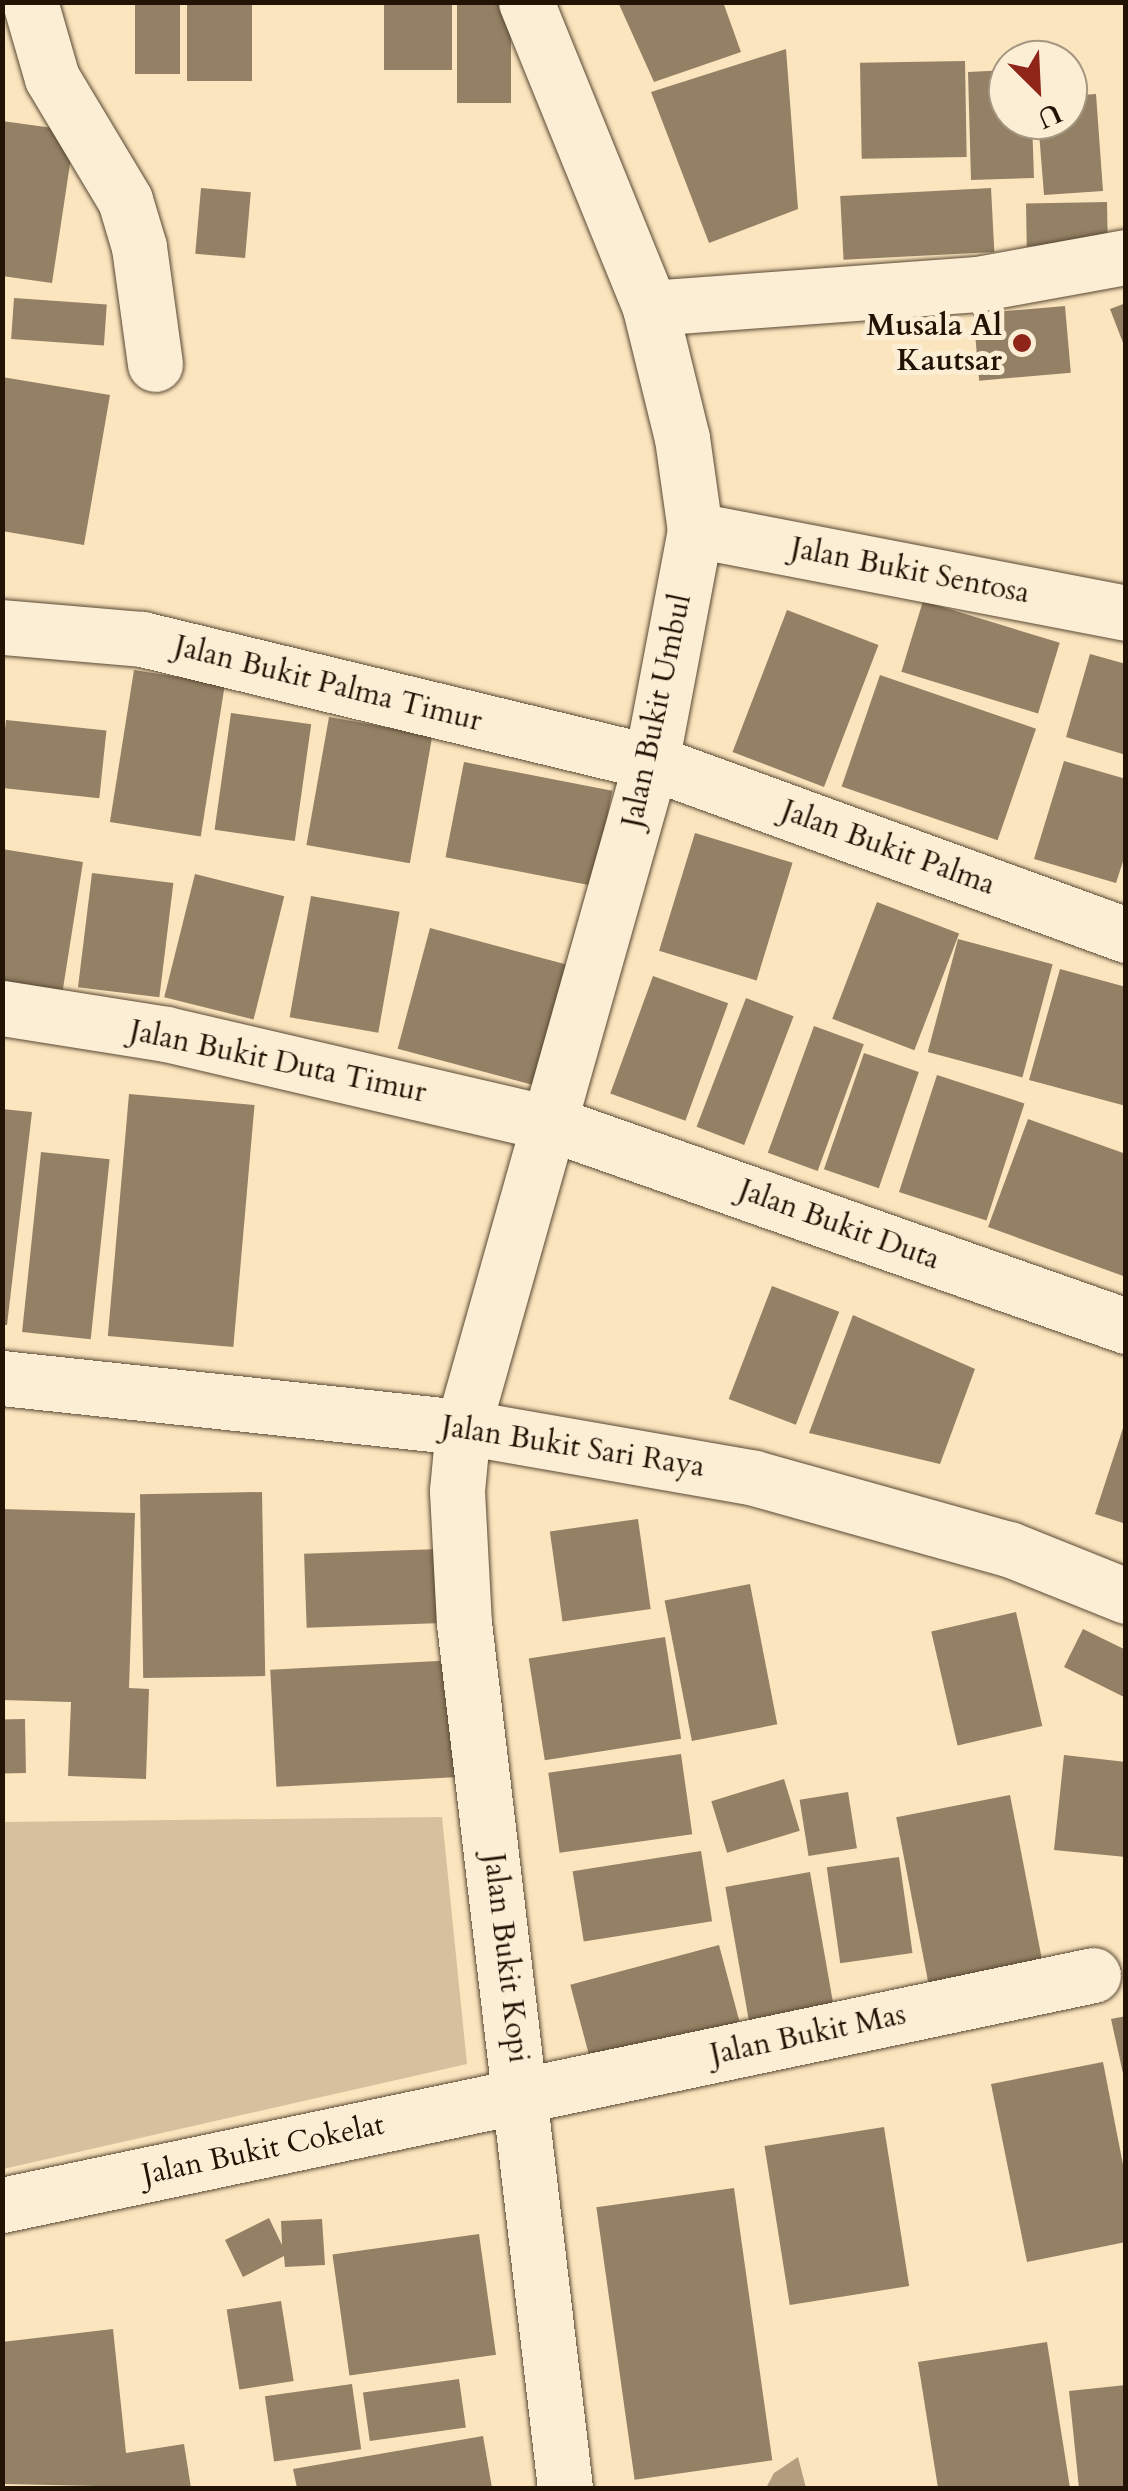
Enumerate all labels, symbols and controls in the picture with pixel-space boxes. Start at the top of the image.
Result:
north arrow [988,40,1088,140]
text: U [1031,94,1068,138]
place label: Musala Al Kautsar [866,308,1002,378]
marker: Musala Al Kautsar [1011,332,1033,354]
street label: Jalan Bukit Sentosa [788,530,1032,612]
street label: Jalan Bukit Umbul [615,591,699,831]
street label: Jalan Bukit Palma Timur [171,628,485,740]
street label: Jalan Bukit Palma [776,793,1000,903]
street label: Jalan Bukit Duta Timur [126,1013,430,1111]
street label: Jalan Bukit Duta [734,1172,944,1278]
street label: Jalan Bukit Sari Raya [439,1408,707,1486]
street label: Jalan Bukit Kopi [475,1851,537,2065]
street label: Jalan Bukit Mas [707,1997,909,2073]
street label: Jalan Bukit Cokelat [139,2107,387,2193]

